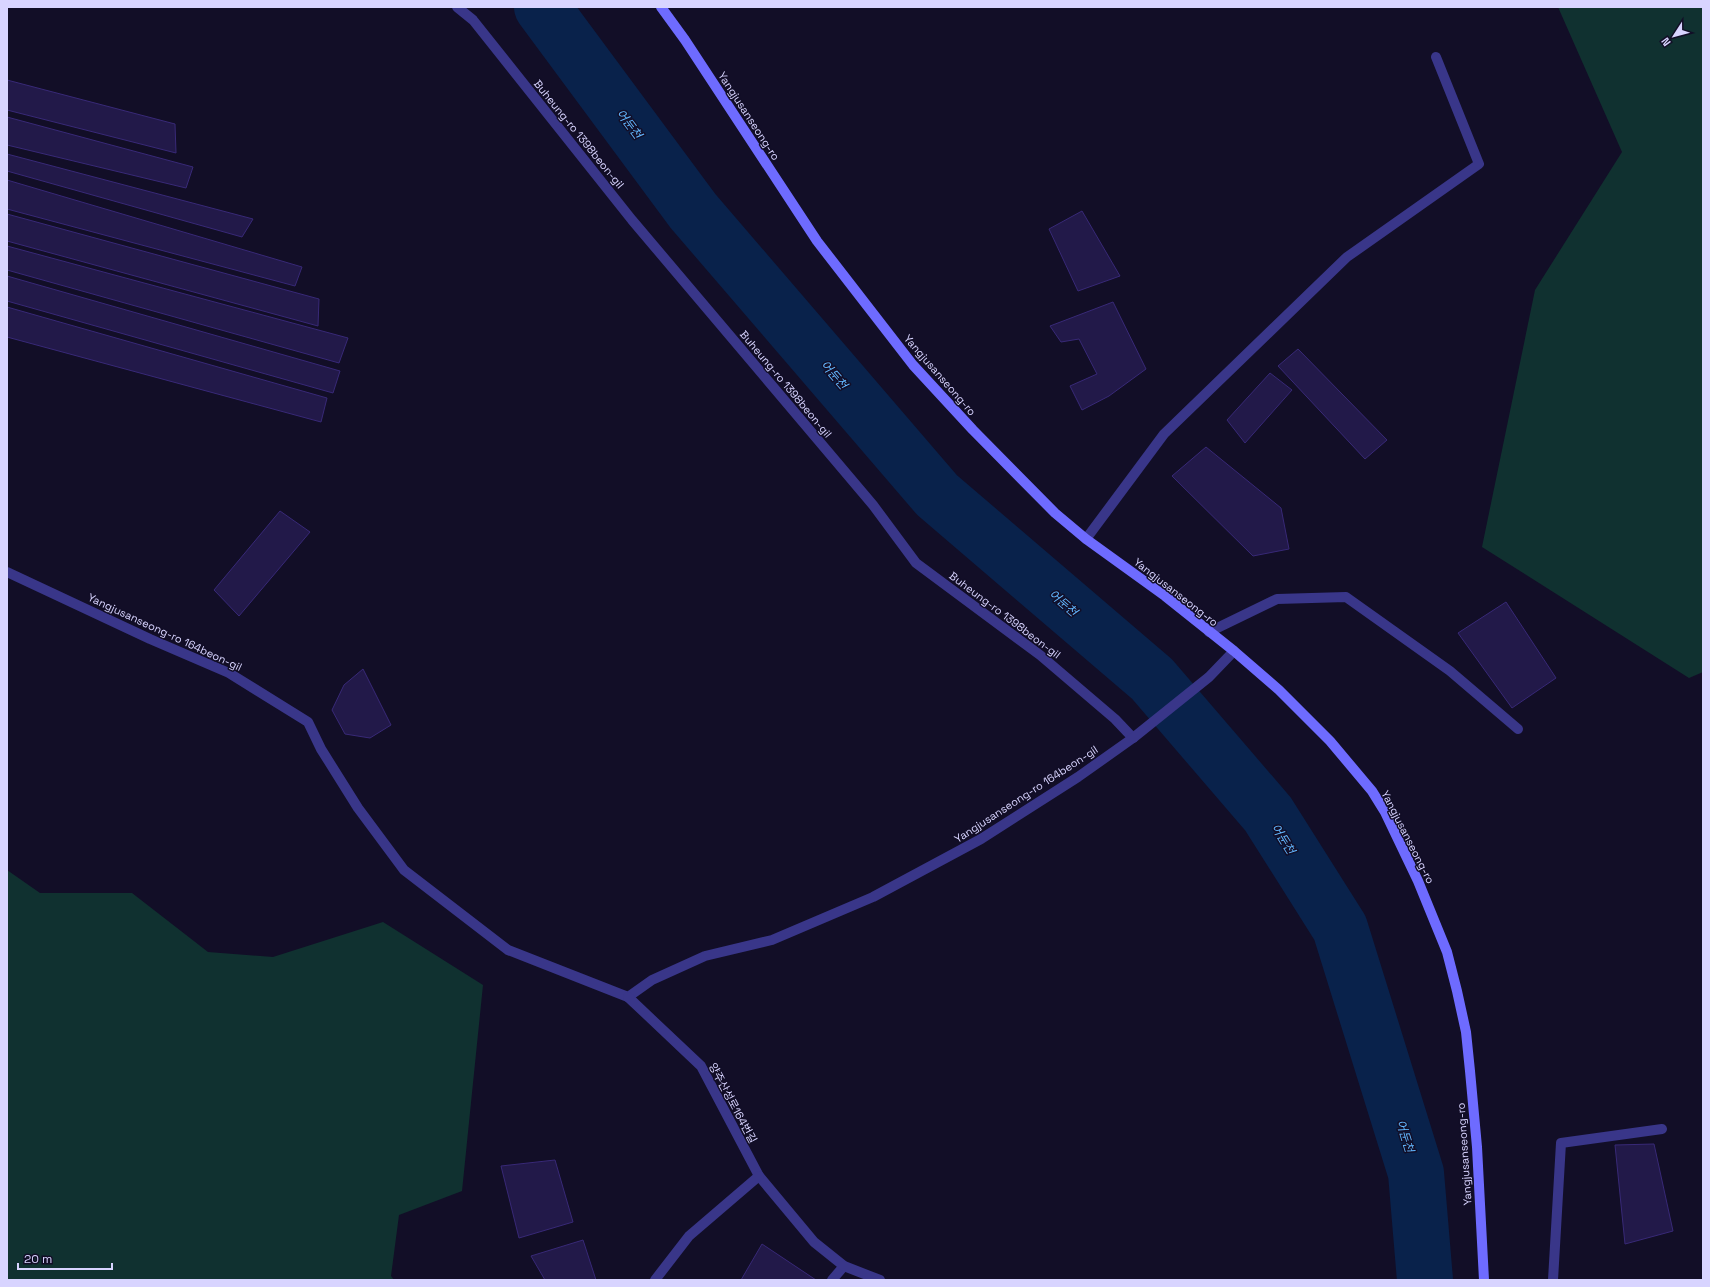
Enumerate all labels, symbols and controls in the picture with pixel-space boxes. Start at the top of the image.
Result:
north arrow [1654,16,1694,56]
text: N [1658,35,1674,49]
street label: Yangjusanseong-ro [715,69,783,163]
street label: Buheung-ro 1398beon-gil [531,77,627,191]
water label: 어둔천 [613,106,647,144]
street label: Buheung-ro 1398beon-gil [737,327,835,441]
street label: Yangjusanseong-ro [901,332,979,419]
water label: 어둔천 [817,357,852,394]
street label: Yangjusanseong-ro [1131,555,1221,629]
street label: Buheung-ro 1398beon-gil [947,569,1063,661]
water label: 어둔천 [1045,586,1082,621]
street label: Yangjusanseong-ro 164beon-gil [86,590,244,674]
street label: Yangjusanseong-ro 164beon-gil [952,742,1100,846]
street label: Yangjusanseong-ro [1378,788,1438,886]
water label: 어둔천 [1267,821,1300,859]
street label: 양주산성로164번길 [706,1060,760,1146]
street label: Yangjusanseong-ro [1453,1102,1475,1206]
water label: 어둔천 [1393,1118,1418,1156]
scale bar [18,1245,112,1271]
text: 20 m [24,1251,52,1267]

